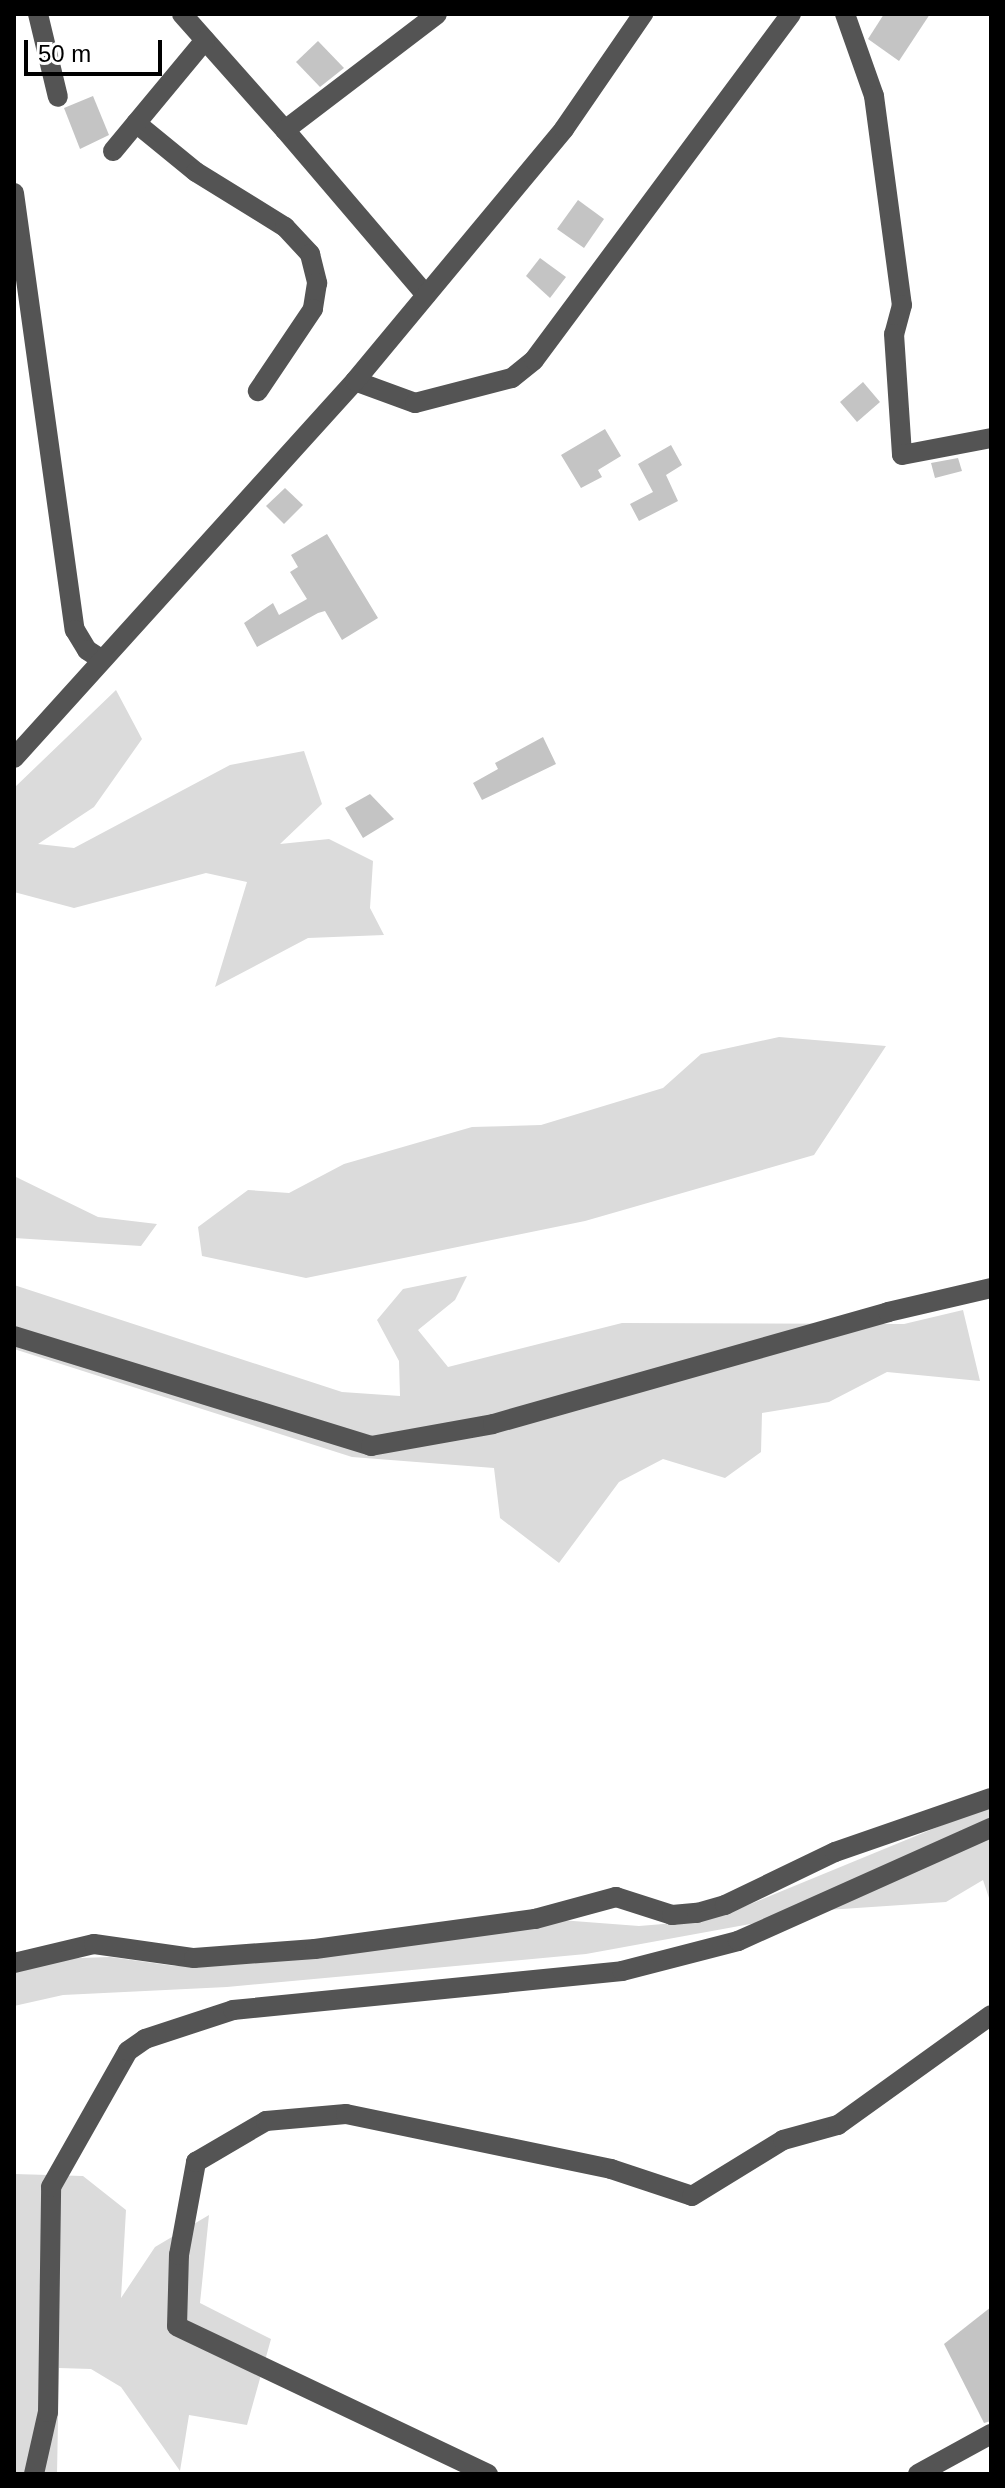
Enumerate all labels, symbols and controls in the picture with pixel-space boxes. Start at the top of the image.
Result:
scale bar [28,24,166,74]
text: 50 m [38,40,91,67]

